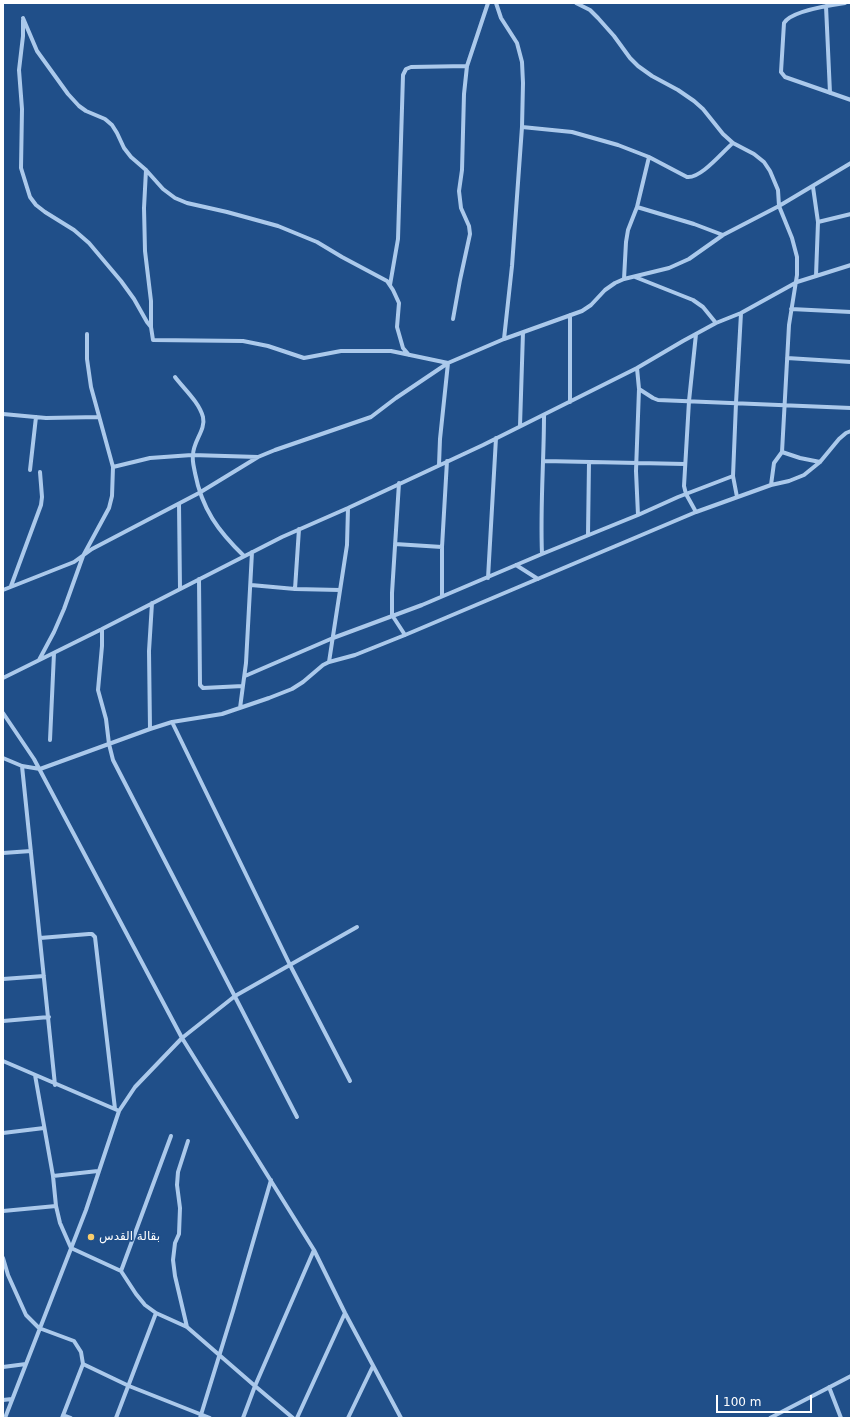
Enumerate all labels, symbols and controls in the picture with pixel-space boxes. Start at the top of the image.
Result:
place label: بقالة القدس [99,1230,160,1244]
marker: بقالة القدس [86,1232,96,1242]
scale bar [718,1387,814,1413]
text: 100 m [723,1395,761,1409]

